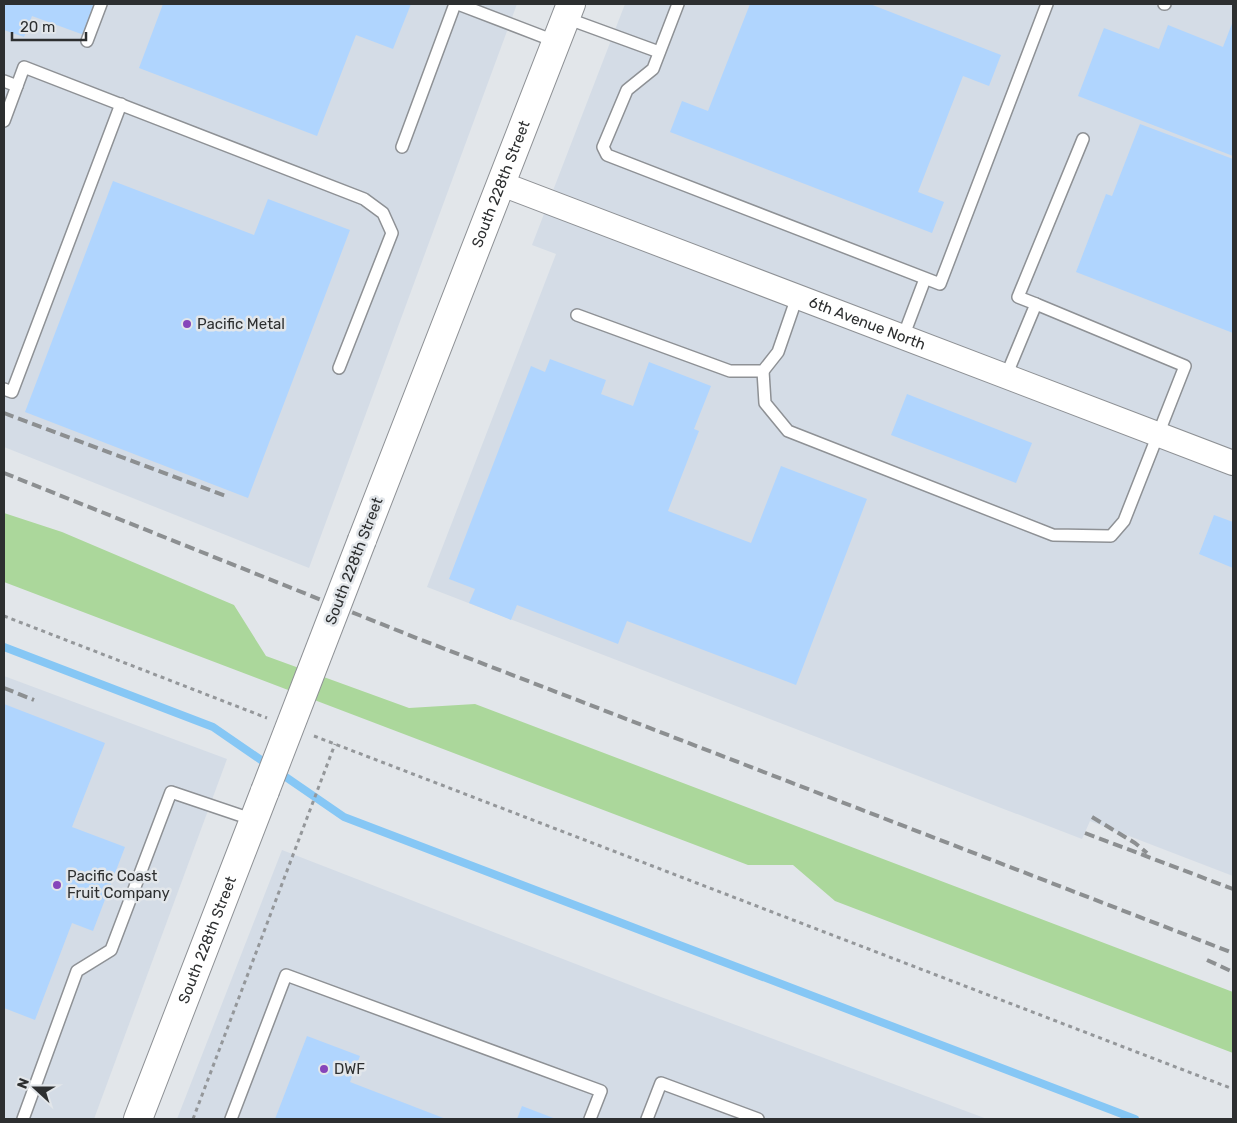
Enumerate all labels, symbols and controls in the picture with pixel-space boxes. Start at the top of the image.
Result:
scale bar [12,10,86,42]
text: 20 m [20,18,55,36]
street label: South 228th Street [468,118,534,250]
street label: 6th Avenue North [806,293,928,354]
place label: Pacific Metal [197,315,285,333]
marker: Pacific Metal [181,318,193,330]
street label: South 228th Street [321,495,387,627]
place label: Pacific Coast Fruit Company [67,867,170,902]
street label: South 228th Street [175,874,240,1006]
marker: Pacific Coast Fruit Company [51,879,63,891]
place label: DWF [334,1060,365,1078]
north arrow [10,1063,60,1113]
marker: DWF [318,1063,330,1075]
text: N [14,1076,33,1091]

